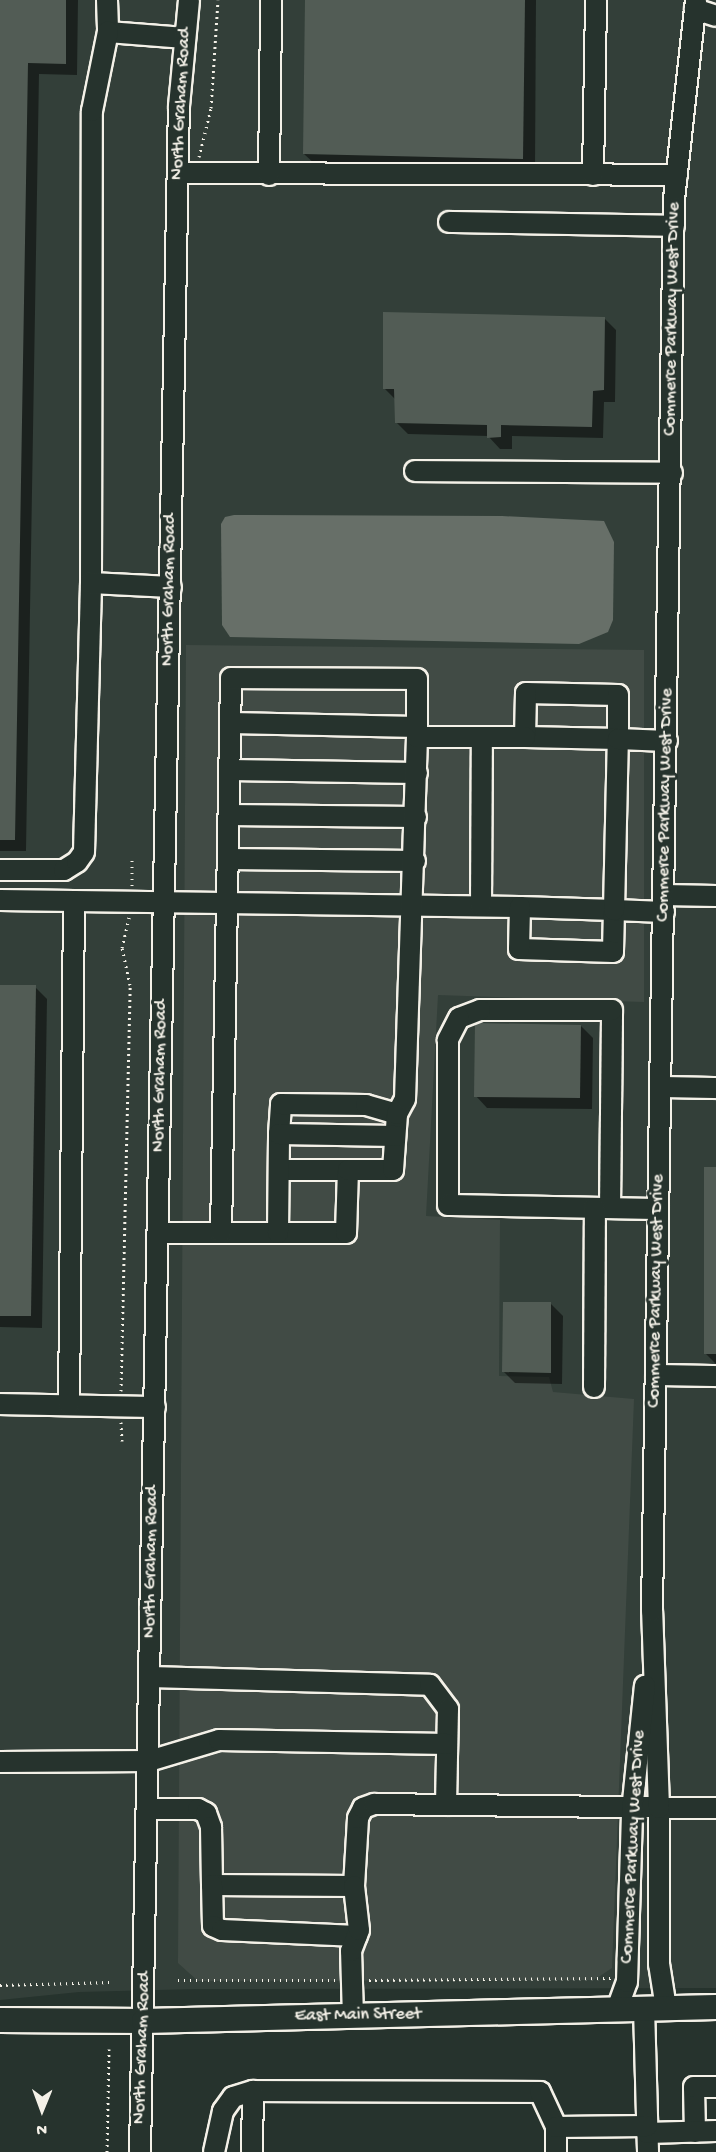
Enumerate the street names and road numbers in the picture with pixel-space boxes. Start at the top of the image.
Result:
street label: North Graham Road [167,27,197,181]
street label: Commerce Parkway West Drive [660,202,686,436]
street label: North Graham Road [158,514,182,666]
street label: Commerce Parkway West Drive [653,688,679,922]
street label: North Graham Road [149,1000,173,1152]
street label: Commerce Parkway West Drive [644,1174,670,1408]
street label: North Graham Road [140,1486,164,1638]
street label: Commerce Parkway West Drive [617,1730,651,1964]
street label: North Graham Road [130,1971,156,2125]
street label: East Main Street [295,2004,421,2028]

